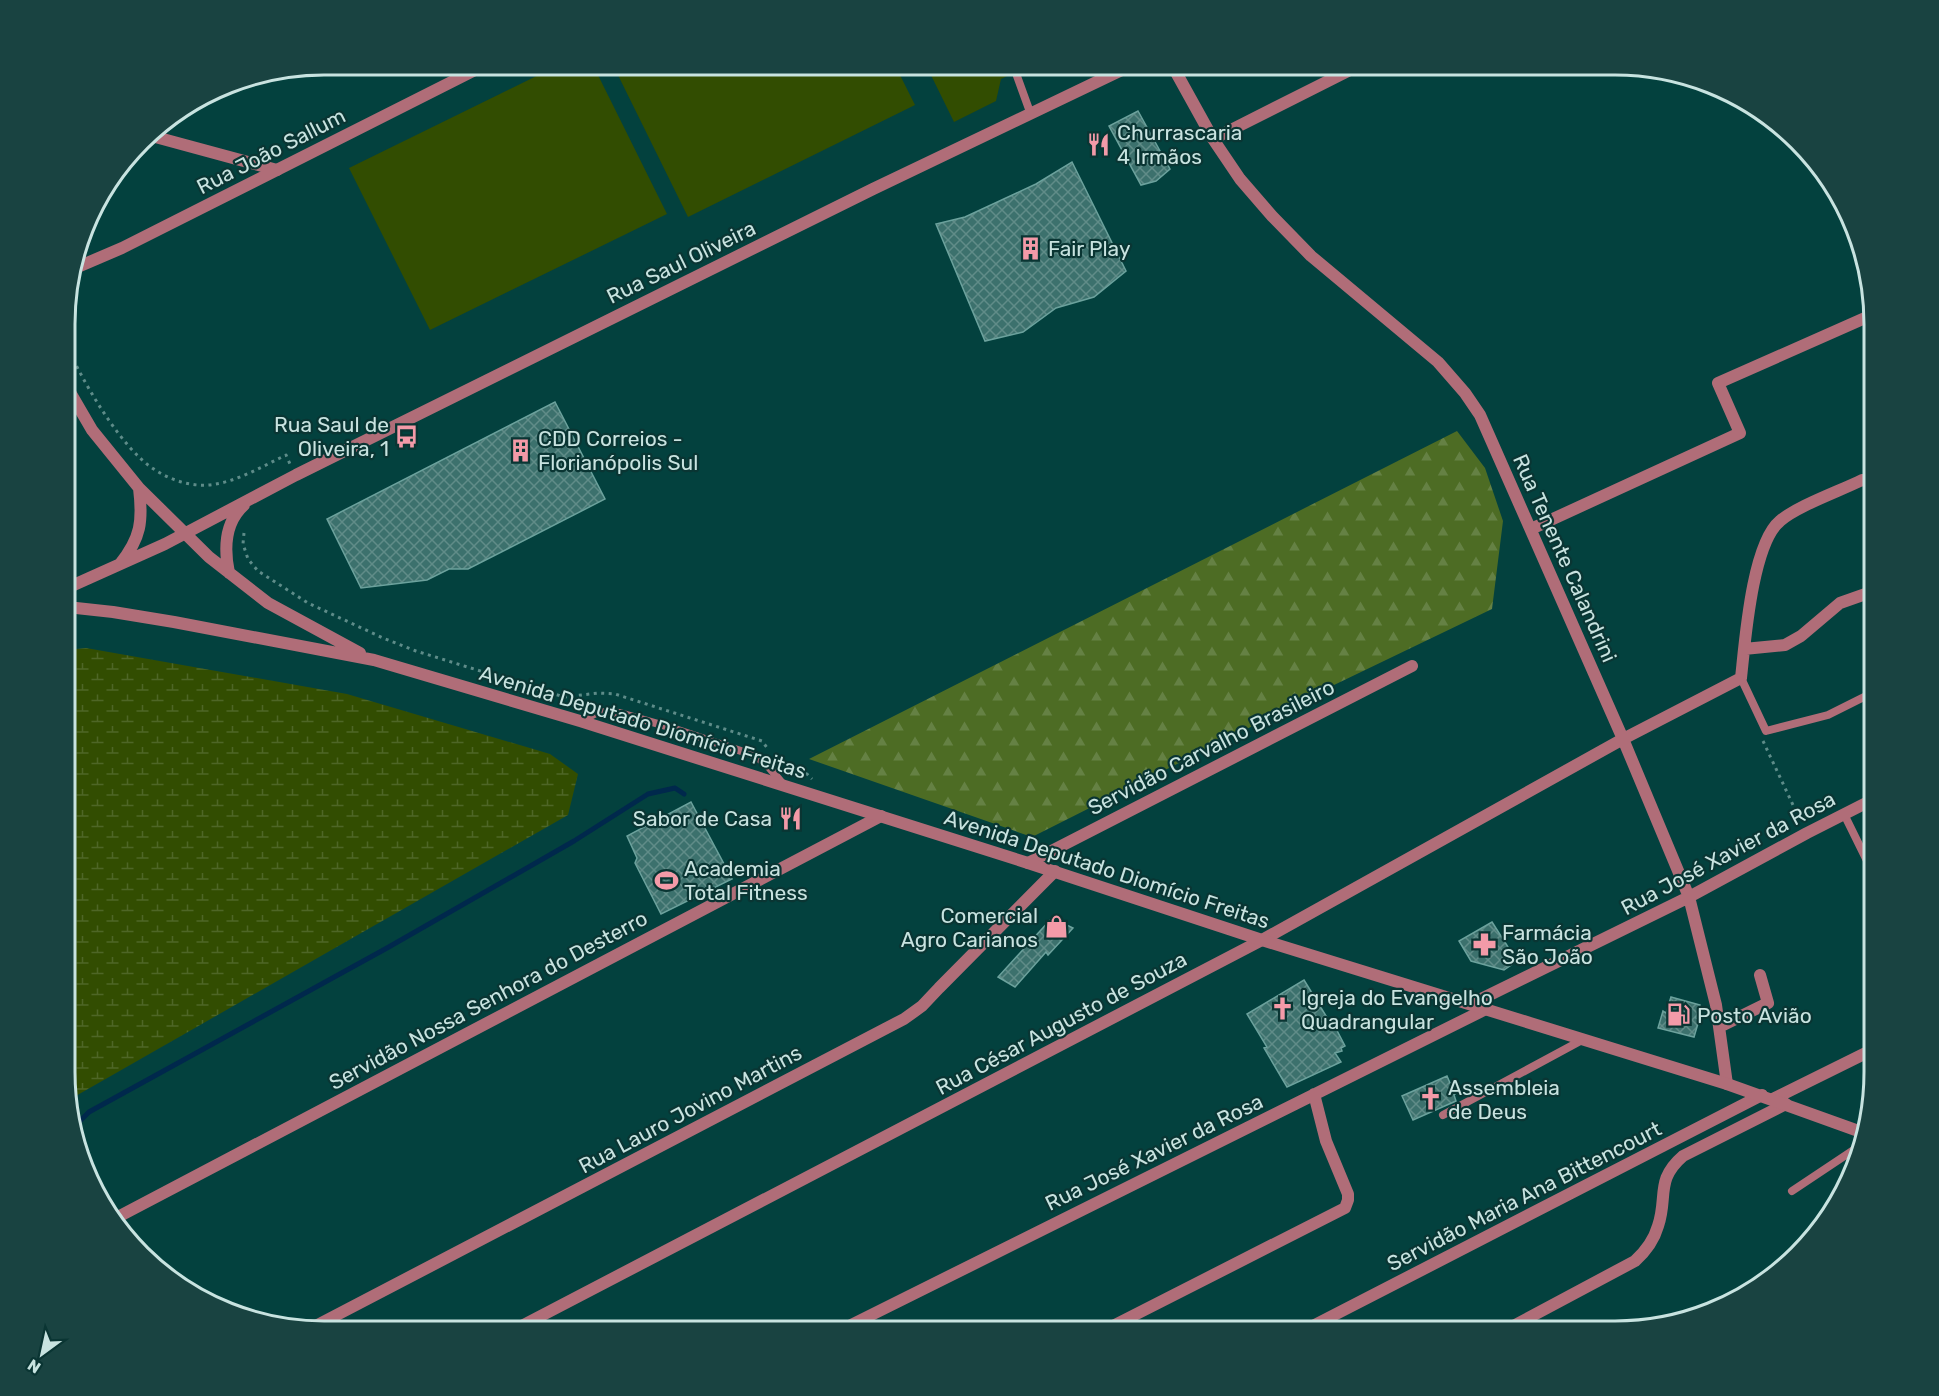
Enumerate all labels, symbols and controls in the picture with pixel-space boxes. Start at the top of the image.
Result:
street label: Rua João Sallum [192,103,350,199]
place label: Churrascaria 4 Irmãos [1117,120,1242,169]
restaurant icon: Churrascaria 4 Irmãos [1086,131,1112,157]
street label: Rua Saul Oliveira [602,215,760,309]
building icon: Fair Play [1017,235,1043,261]
place label: Fair Play [1048,236,1131,261]
place label: Rua Saul de Oliveira, 1 [274,412,389,461]
bus stop icon: Rua Saul de Oliveira, 1 [394,423,420,449]
place label: CDD Correios - Florianópolis Sul [538,426,698,475]
building icon: CDD Correios - Florianópolis Sul [507,437,533,463]
street label: Rua Tenente Calandrini [1508,450,1622,666]
street label: Avenida Deputado Diomício Freitas [476,660,810,784]
street label: Servidão Carvalho Brasileiro [1084,674,1338,820]
street label: Rua José Xavier da Rosa [1617,786,1839,920]
street label: Avenida Deputado Diomício Freitas [941,804,1273,934]
restaurant icon: Sabor de Casa [777,805,803,831]
place label: Sabor de Casa [633,806,772,831]
place label: Academia Total Fitness [684,856,808,905]
sports icon: Academia Total Fitness [653,867,679,893]
place label: Comercial Agro Carianos [901,903,1038,952]
street label: Servidão Nossa Senhora do Desterro [325,905,651,1095]
shop icon: Comercial Agro Carianos [1043,914,1069,940]
place label: Farmácia São João [1502,920,1593,969]
pharmacy icon: Farmácia São João [1471,931,1497,957]
street label: Rua César Augusto de Souza [931,946,1191,1100]
place label: Igreja do Evangelho Quadrangular [1301,985,1493,1034]
church icon: Igreja do Evangelho Quadrangular [1270,996,1296,1022]
fuel station icon: Posto Avião [1666,1002,1692,1028]
place label: Posto Avião [1697,1003,1812,1028]
street label: Rua Lauro Jovino Martins [574,1040,806,1178]
place label: Assembleia de Deus [1448,1075,1560,1124]
church icon: Assembleia de Deus [1417,1086,1443,1112]
street label: Rua José Xavier da Rosa [1041,1088,1267,1216]
street label: Servidão Maria Ana Bittencourt [1383,1116,1665,1276]
north arrow [12,1324,72,1384]
text: N [24,1355,44,1377]

